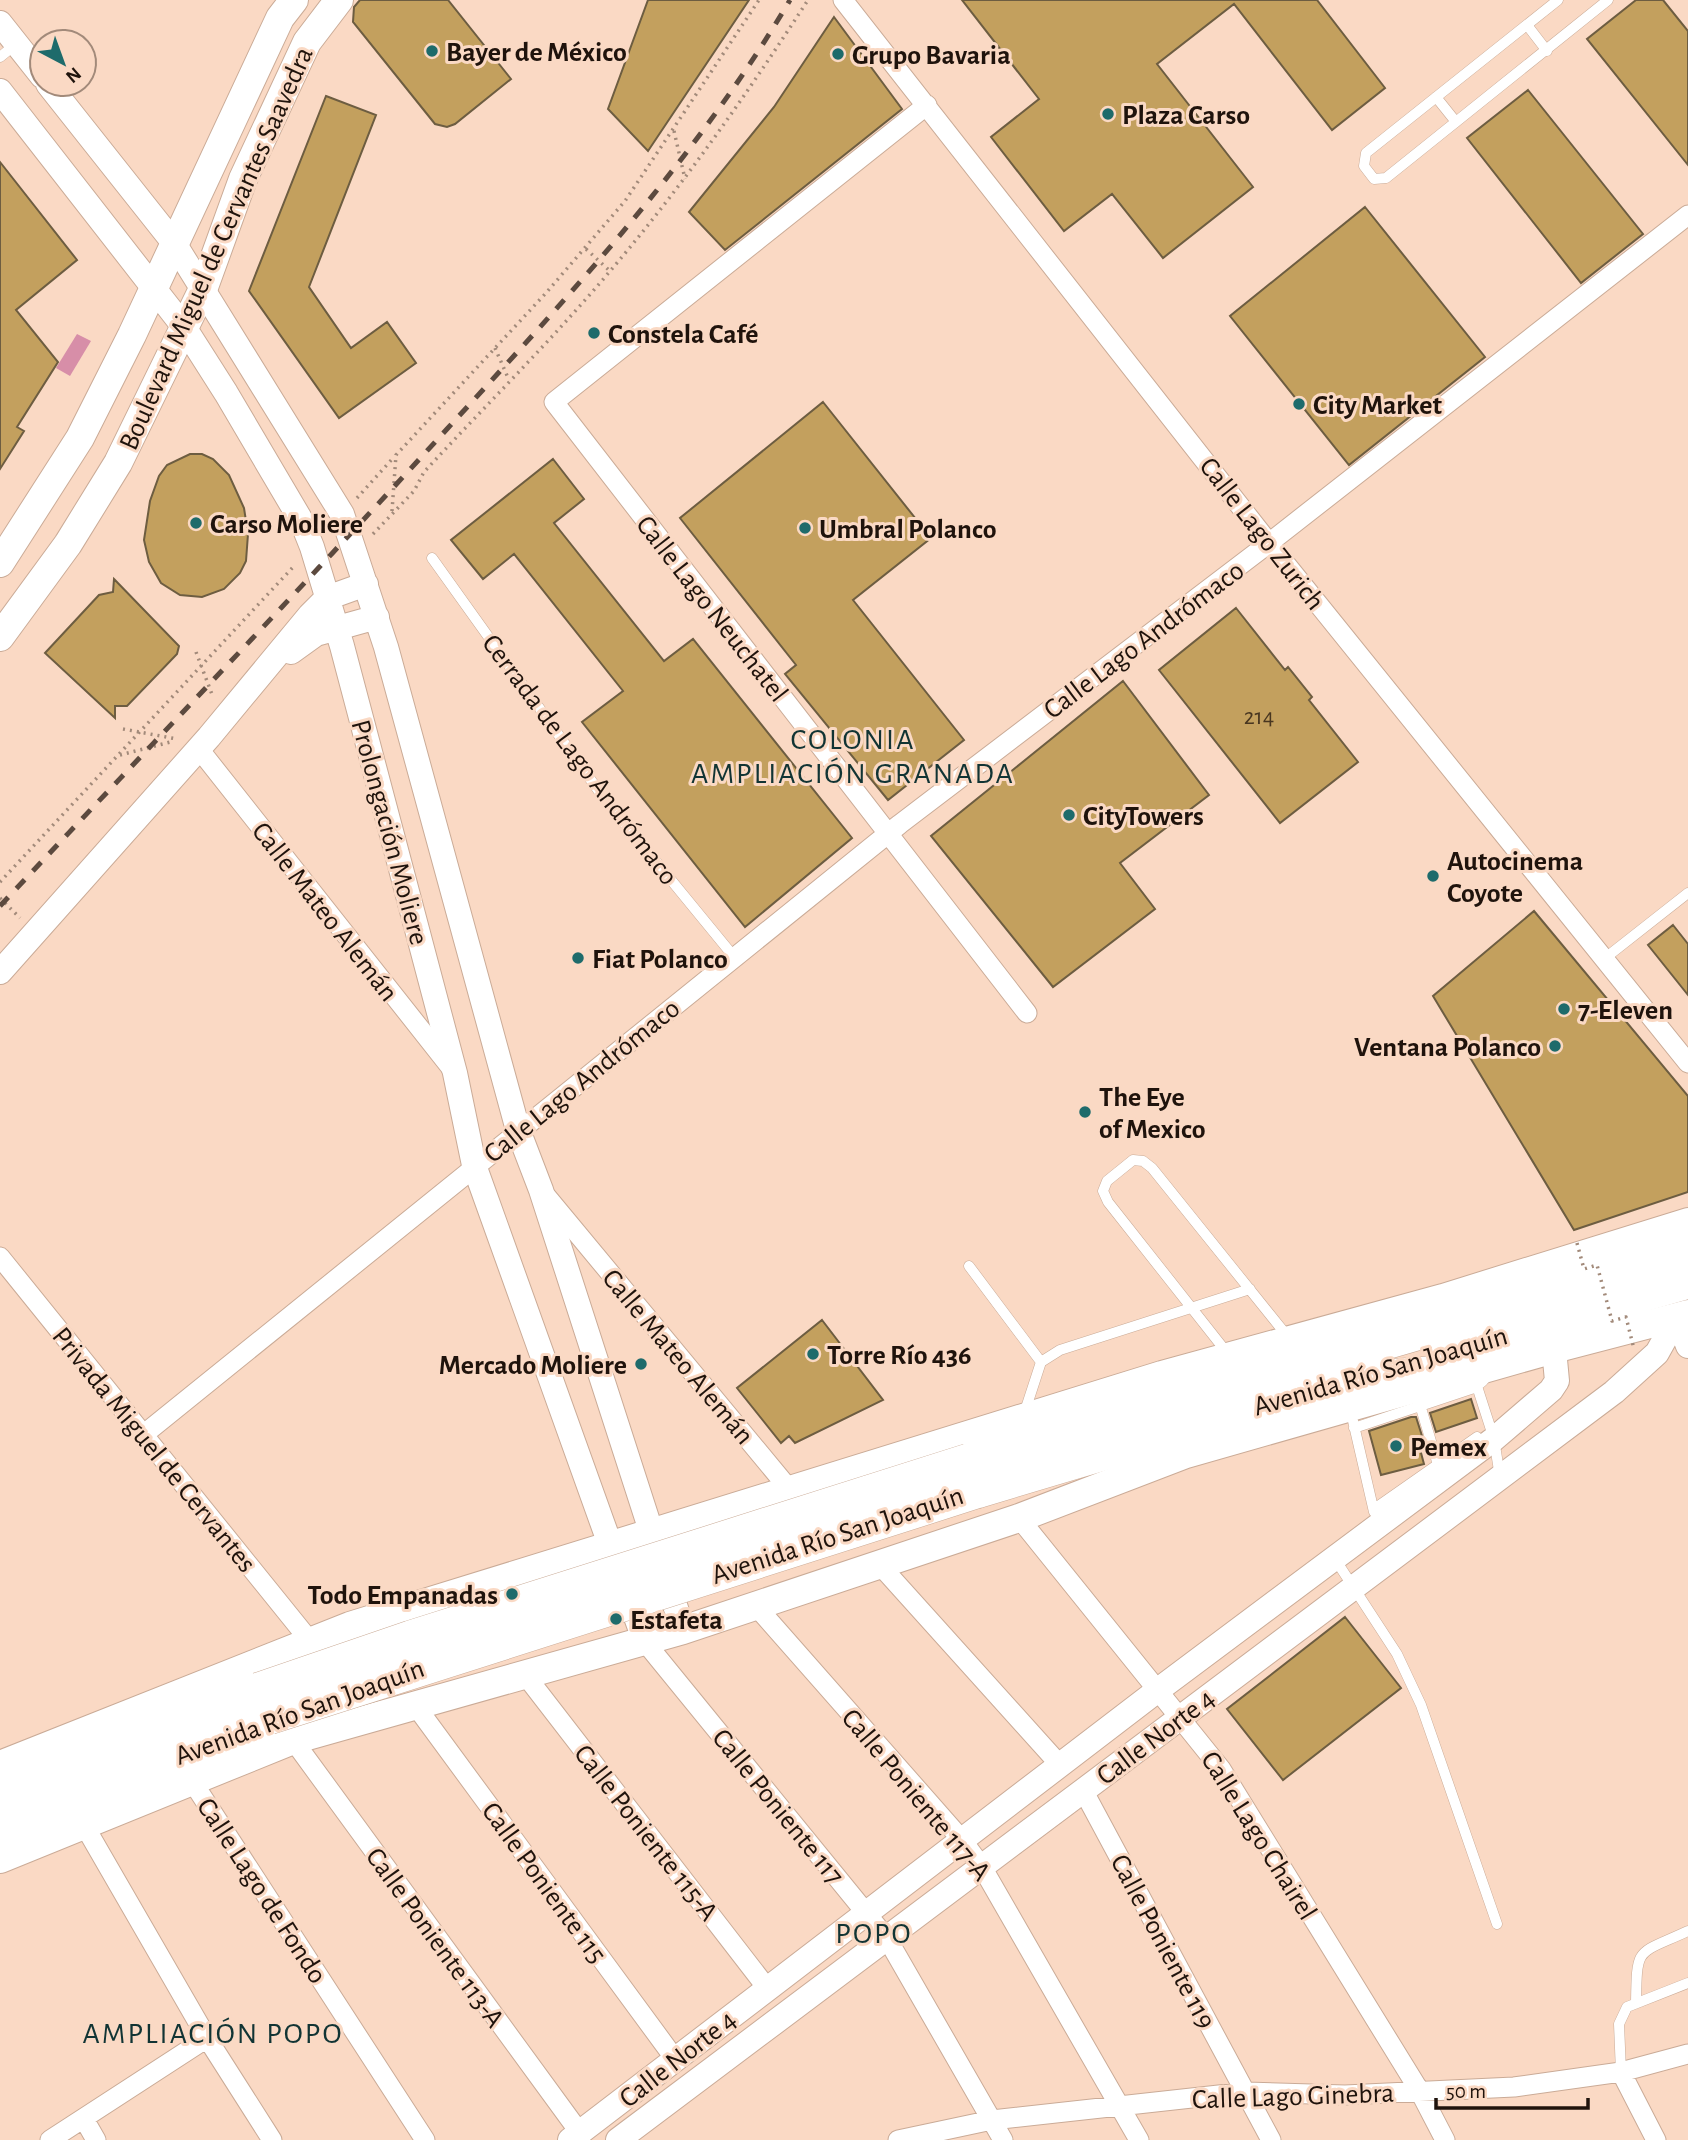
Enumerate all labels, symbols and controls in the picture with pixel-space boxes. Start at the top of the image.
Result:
north arrow [28,28,98,98]
place label: Bayer de México [446,39,627,67]
place label: Grupo Bavaria [852,42,1011,70]
street label: Boulevard Miguel de Cervantes Saavedra [115,43,319,455]
marker: Bayer de México [424,43,440,59]
marker: Grupo Bavaria [830,46,846,62]
text: N [62,63,84,86]
place label: Plaza Carso [1122,102,1250,130]
marker: Plaza Carso [1100,106,1116,122]
place label: Constela Café [608,321,759,349]
marker: Constela Café [586,325,602,341]
place label: City Market [1313,392,1442,420]
marker: City Market [1291,396,1307,412]
street label: Calle Lago Zurich [1193,453,1329,616]
place label: Carso Moliere [210,511,363,539]
street label: Calle Lago Neuchatel [630,511,793,708]
marker: Carso Moliere [188,515,204,531]
place label: Umbral Polanco [819,516,997,544]
marker: Umbral Polanco [797,520,813,536]
street label: Calle Lago Andrómaco [1039,556,1250,725]
street label: Cerrada de Lago Andrómaco [476,630,683,891]
house number: 214 [1244,705,1274,729]
street label: Prolongación Moliere [346,717,433,948]
district label: COLONIA AMPLIACIÓN GRANADA [691,725,1015,789]
place label: CityTowers [1083,803,1204,831]
marker: CityTowers [1061,807,1077,823]
street label: Calle Mateo Alemán [246,817,403,1007]
place label: Autocinema Coyote [1447,848,1583,908]
marker: Autocinema Coyote [1425,868,1441,884]
place label: Fiat Polanco [592,946,728,974]
marker: Fiat Polanco [570,950,586,966]
street label: Calle Lago Andrómaco [479,994,685,1169]
place label: 7-Eleven [1578,997,1673,1025]
marker: 7-Eleven [1556,1001,1572,1017]
place label: Ventana Polanco [1354,1034,1541,1062]
marker: Ventana Polanco [1547,1038,1563,1054]
place label: The Eye of Mexico [1099,1084,1206,1144]
marker: The Eye of Mexico [1077,1104,1093,1120]
street label: Calle Mateo Alemán [596,1264,759,1450]
street label: Privada Miguel de Cervantes [46,1322,261,1578]
street label: Avenida Río San Joaquín [1250,1322,1511,1422]
place label: Torre Río 436 [827,1342,971,1370]
marker: Torre Río 436 [805,1346,821,1362]
place label: Mercado Moliere [439,1352,627,1380]
marker: Mercado Moliere [633,1356,649,1372]
place label: Pemex [1410,1434,1487,1462]
marker: Pemex [1388,1438,1404,1454]
street label: Avenida Río San Joaquín [708,1482,967,1590]
place label: Todo Empanadas [307,1582,498,1610]
marker: Todo Empanadas [504,1586,520,1602]
place label: Estafeta [630,1607,723,1635]
marker: Estafeta [608,1611,624,1627]
street label: Avenida Río San Joaquín [171,1655,428,1771]
street label: Calle Norte 4 [1092,1684,1220,1791]
street label: Calle Poniente 117-A [836,1704,995,1887]
street label: Calle Poniente 117 [706,1724,849,1890]
street label: Calle Poniente 115-A [568,1740,723,1926]
street label: Calle Lago Chairel [1195,1747,1321,1925]
street label: Calle Lago de Fondo [191,1793,332,1989]
street label: Calle Poniente 115 [476,1798,611,1969]
street label: Calle Poniente 113-A [360,1843,509,2033]
street label: Calle Poniente 119 [1105,1850,1220,2034]
district label: POPO [835,1919,913,1949]
street label: Calle Norte 4 [615,2006,742,2114]
district label: AMPLIACIÓN POPO [83,2017,343,2049]
scale bar [1436,2066,1588,2110]
street label: Calle Lago Ginebra [1192,2079,1395,2115]
text: 50 m [1446,2081,1486,2102]

